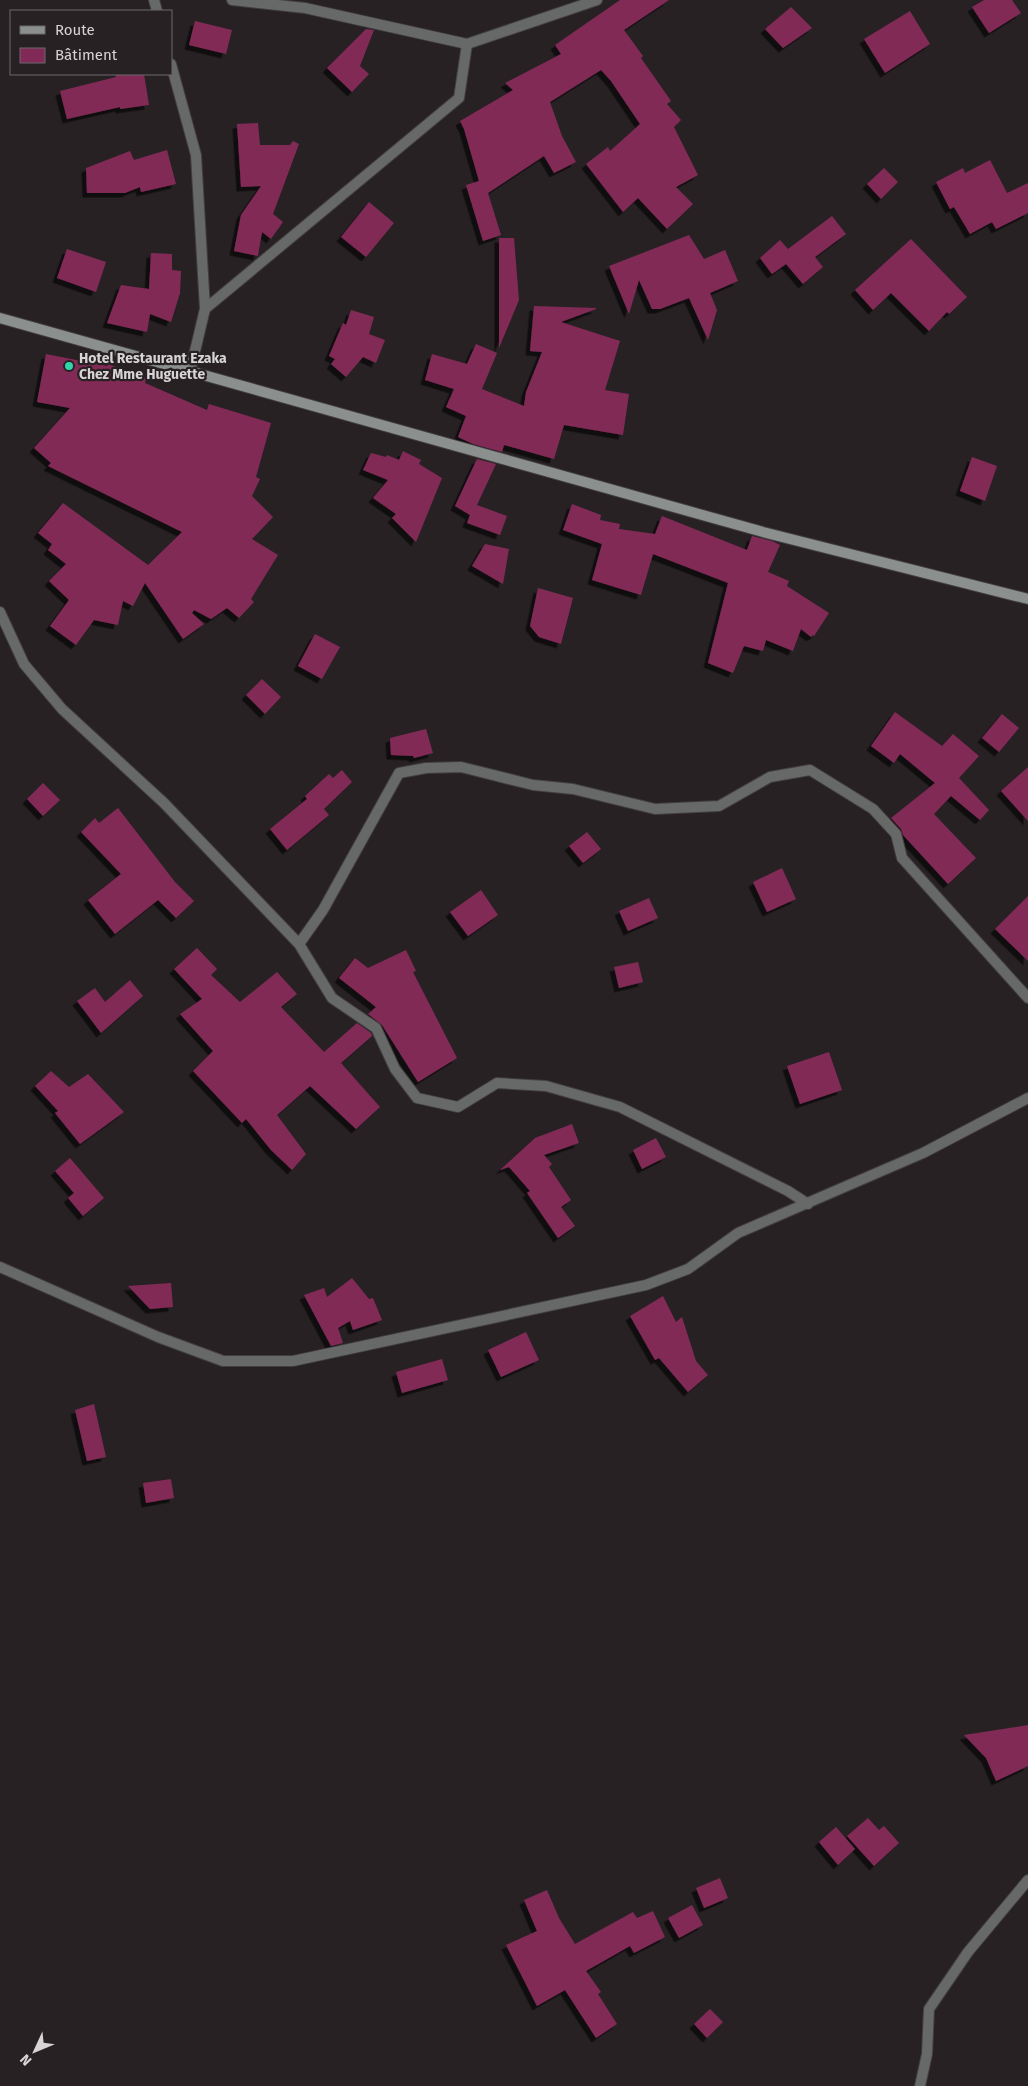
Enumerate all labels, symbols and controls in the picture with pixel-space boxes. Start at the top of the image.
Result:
legend [10,10,172,75]
text: Route [55,21,95,39]
text: Bâtiment [55,46,118,64]
place label: Hotel Restaurant Ezaka Chez Mme Huguette [79,350,227,383]
marker: Hotel Restaurant Ezaka Chez Mme Huguette [63,360,75,372]
north arrow [10,2026,60,2076]
text: N [17,2050,35,2069]

